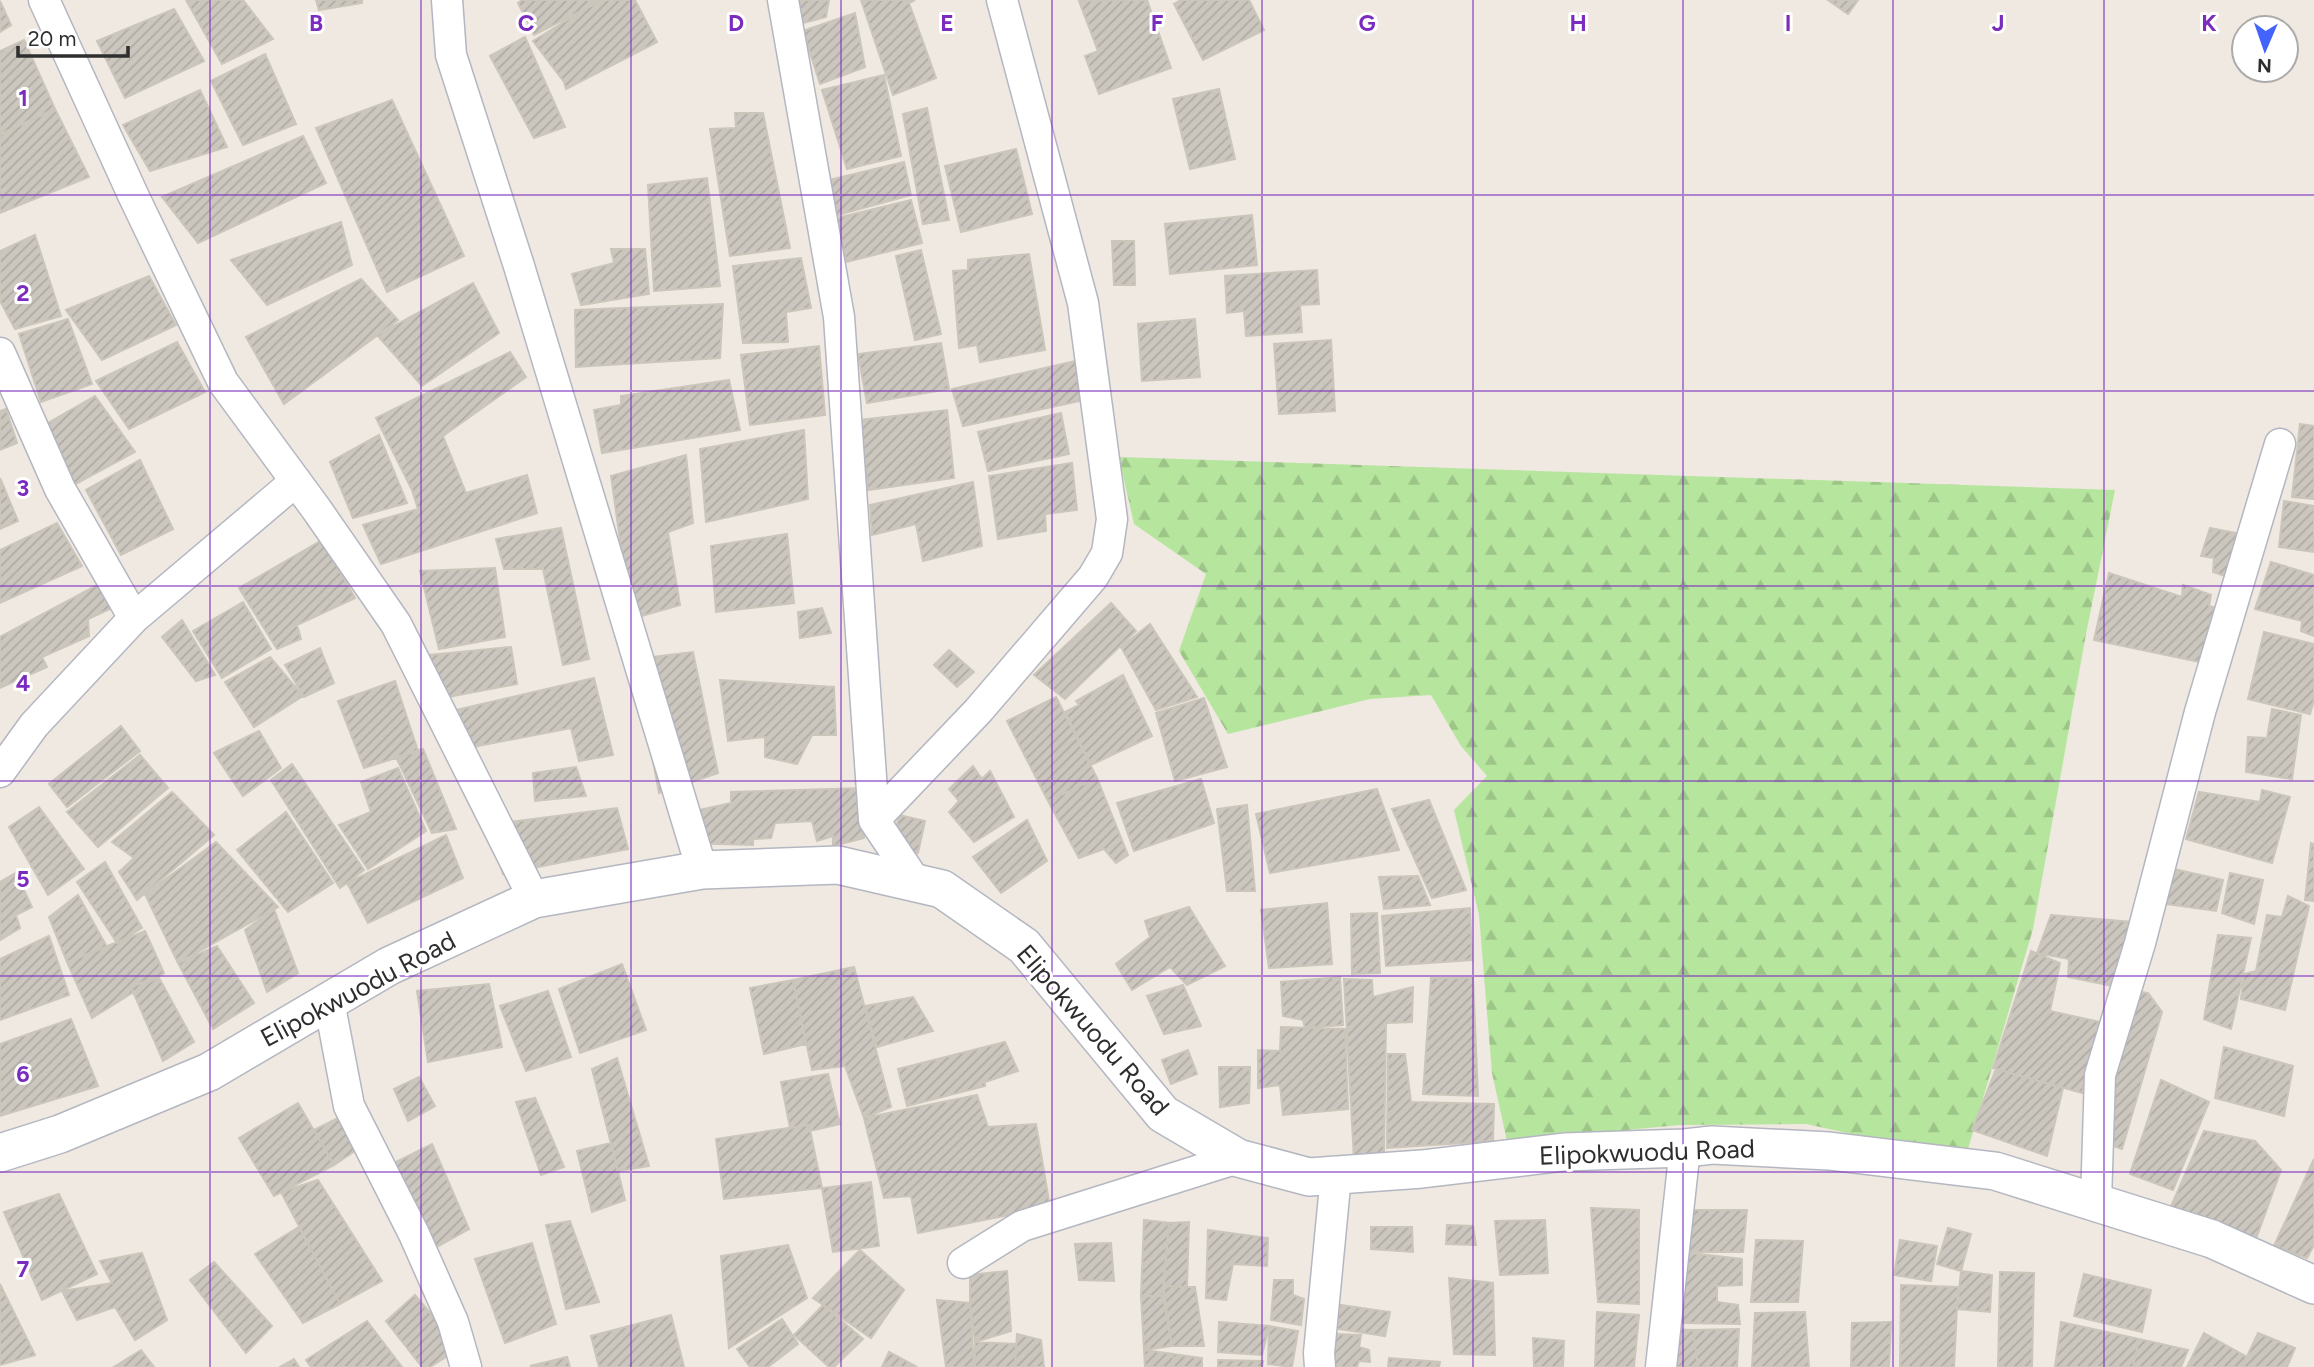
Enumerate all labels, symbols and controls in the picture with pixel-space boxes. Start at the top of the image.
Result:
text: B [309,9,323,37]
text: C [518,9,535,37]
text: D [728,9,744,37]
text: E [940,9,954,37]
text: F [1151,9,1164,37]
text: G [1358,9,1376,37]
text: H [1569,9,1587,37]
text: I [1785,9,1791,37]
text: J [1992,9,2004,37]
text: K [2201,9,2217,37]
scale bar [18,14,128,58]
north arrow [2230,14,2300,84]
text: 20 m [28,26,76,51]
text: N [2257,54,2272,77]
text: 1 [18,84,28,112]
text: 2 [16,279,30,307]
text: 3 [17,474,29,502]
text: 4 [16,669,30,697]
text: 5 [16,865,30,893]
street label: Elipokwuodu Road [255,924,461,1054]
street label: Elipokwuodu Road [1010,938,1176,1122]
text: 6 [16,1060,30,1088]
street label: Elipokwuodu Road [1538,1132,1756,1172]
text: 7 [17,1255,30,1283]

